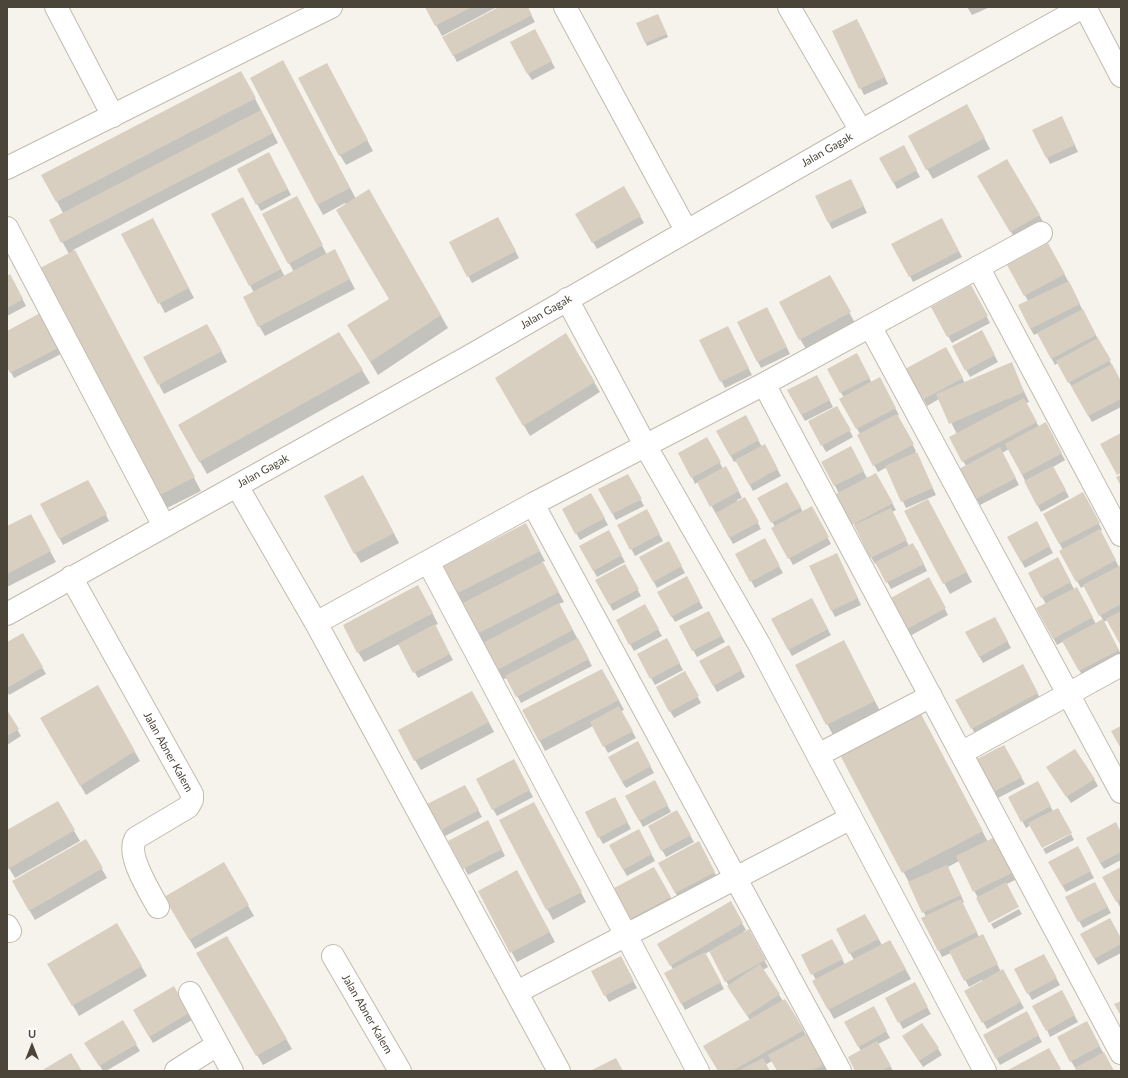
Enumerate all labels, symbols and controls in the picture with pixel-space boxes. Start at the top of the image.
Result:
street label: Jalan Gagak [799,130,855,170]
street label: Jalan Gagak [518,292,574,332]
street label: Jalan Gagak [235,451,291,491]
street label: Jalan Abner Kalem [141,710,195,794]
street label: Jalan Abner Kalem [339,972,395,1056]
north arrow [12,1026,52,1066]
text: U [28,1027,36,1040]

